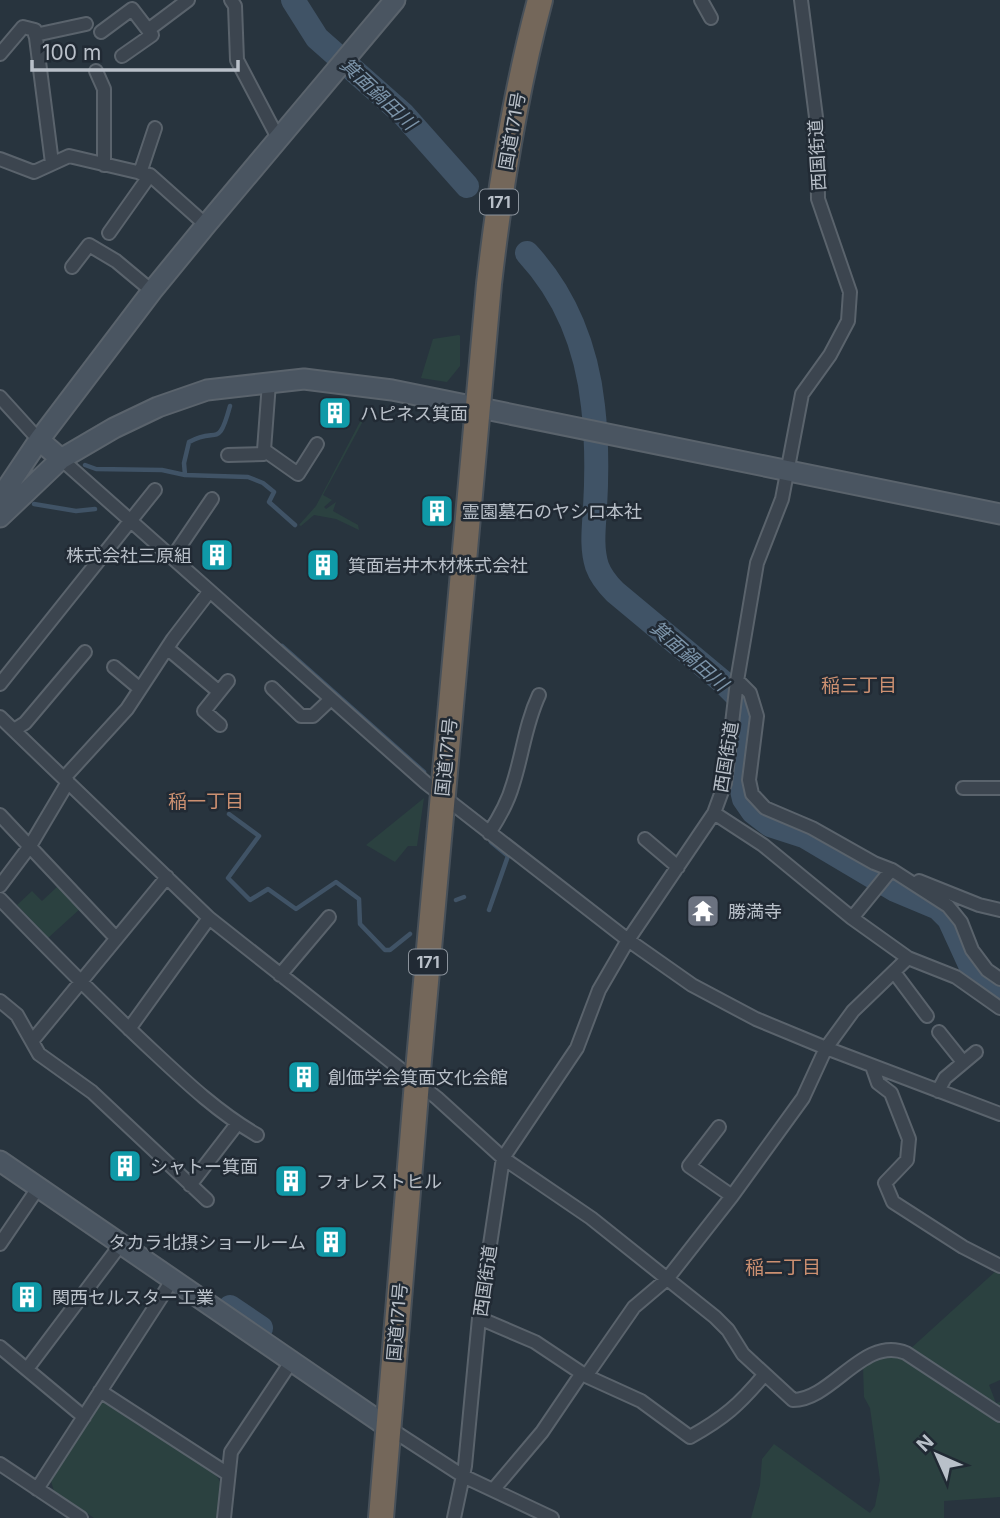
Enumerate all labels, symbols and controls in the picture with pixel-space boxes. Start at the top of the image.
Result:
scale bar [32,28,238,72]
text: 100 m [42,40,101,65]
water label: 箕面鍋田川 [335,53,422,136]
street label: 国道171号 [495,90,529,172]
street label: 西国街道 [805,118,829,192]
road number: 171 [480,190,518,214]
building icon: ハピネス箕面 [316,394,354,432]
place label: ハピネス箕面 [360,403,468,424]
building icon: 霊園墓石のヤシロ本社 [418,492,456,530]
place label: 霊園墓石のヤシロ本社 [462,501,642,522]
building icon: 株式会社三原組 [198,536,236,574]
place label: 株式会社三原組 [66,545,192,566]
building icon: 箕面岩井木材株式会社 [304,546,342,584]
place label: 箕面岩井木材株式会社 [348,555,528,576]
water label: 箕面鍋田川 [646,616,734,697]
district label: 稲三丁目 [821,674,897,697]
street label: 国道171号 [431,717,461,797]
street label: 西国街道 [710,720,742,794]
district label: 稲一丁目 [168,790,244,813]
temple icon: 勝満寺 [684,892,722,930]
place label: 勝満寺 [728,901,782,922]
road number: 171 [409,950,447,974]
building icon: 創価学会箕面文化会館 [285,1058,323,1096]
place label: 創価学会箕面文化会館 [328,1067,508,1088]
building icon: シャトー箕面 [106,1147,144,1185]
place label: シャトー箕面 [150,1156,258,1177]
building icon: フォレストヒル [272,1162,310,1200]
place label: フォレストヒル [316,1171,442,1192]
building icon: タカラ北摂ショールーム [312,1223,350,1261]
place label: タカラ北摂ショールーム [109,1232,306,1253]
street label: 西国街道 [470,1244,500,1318]
district label: 稲二丁目 [745,1256,821,1279]
building icon: 関西セルスター工業 [8,1278,46,1316]
street label: 国道171号 [383,1282,411,1362]
place label: 関西セルスター工業 [52,1287,214,1308]
north arrow [902,1420,972,1490]
text: N [912,1430,939,1457]

